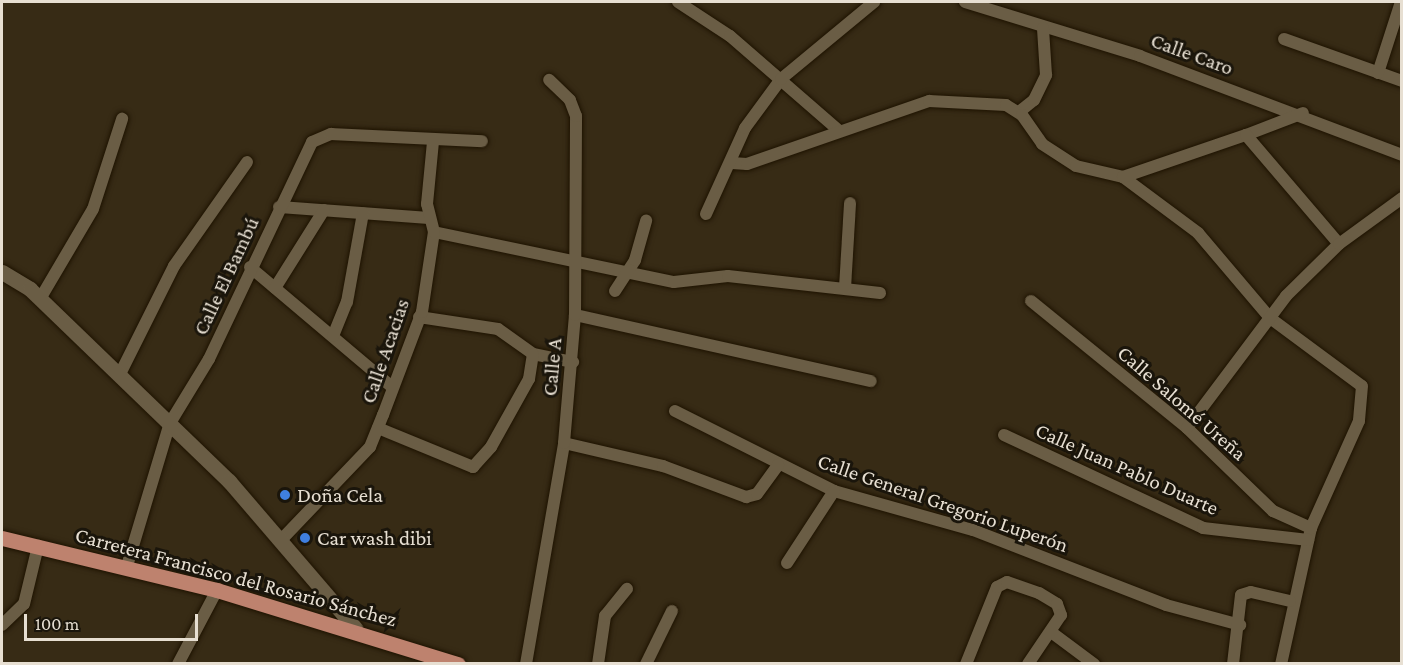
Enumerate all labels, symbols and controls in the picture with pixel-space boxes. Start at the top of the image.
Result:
street label: Calle Caro [1147,28,1237,80]
street label: Calle El Bambú [188,213,264,339]
street label: Calle Acacias [355,295,415,407]
street label: Calle A [537,337,567,397]
street label: Calle Salomé Ureña [1112,340,1252,466]
street label: Calle Juan Pablo Duarte [1032,417,1222,521]
street label: Calle General Gregorio Luperón [814,448,1072,558]
place label: Doña Cela [297,482,383,508]
marker: Doña Cela [278,488,292,502]
street label: Carretera Francisco del Rosario Sánchez [72,522,400,632]
place label: Car wash dibi [317,525,432,551]
marker: Car wash dibi [298,531,312,545]
scale bar [27,602,201,640]
text: 100 m [35,614,79,634]

